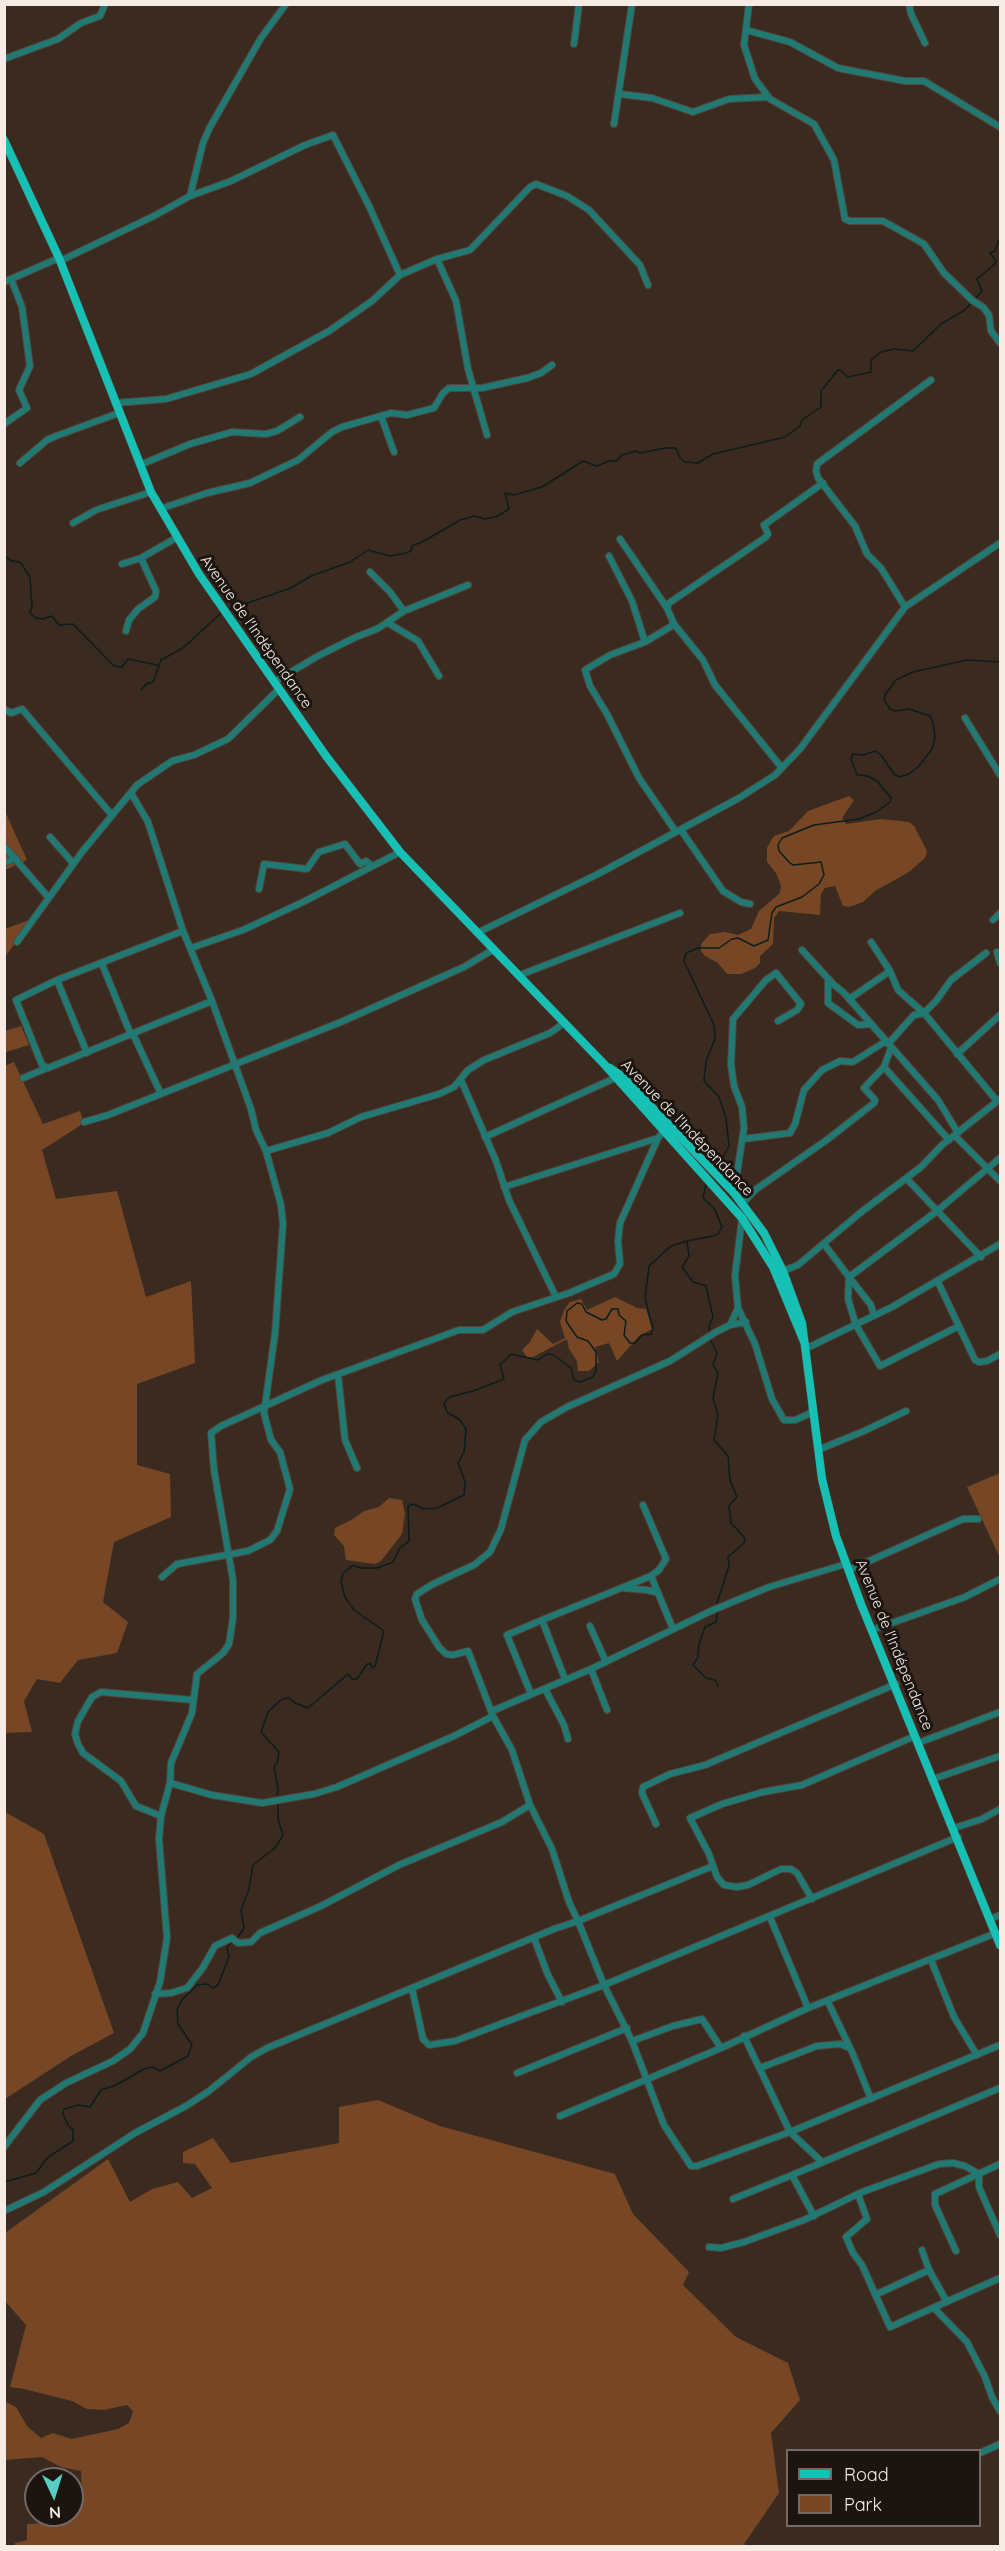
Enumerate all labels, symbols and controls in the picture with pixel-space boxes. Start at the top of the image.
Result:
street label: Avenue de l'Indépendance [196,552,316,712]
street label: Avenue de l'Indépendance [617,1056,757,1200]
street label: Avenue de l'Indépendance [851,1557,937,1733]
legend [786,2449,981,2527]
text: Road [844,2463,889,2486]
north arrow [24,2467,84,2527]
text: Park [844,2493,882,2516]
text: N [49,2503,62,2523]

